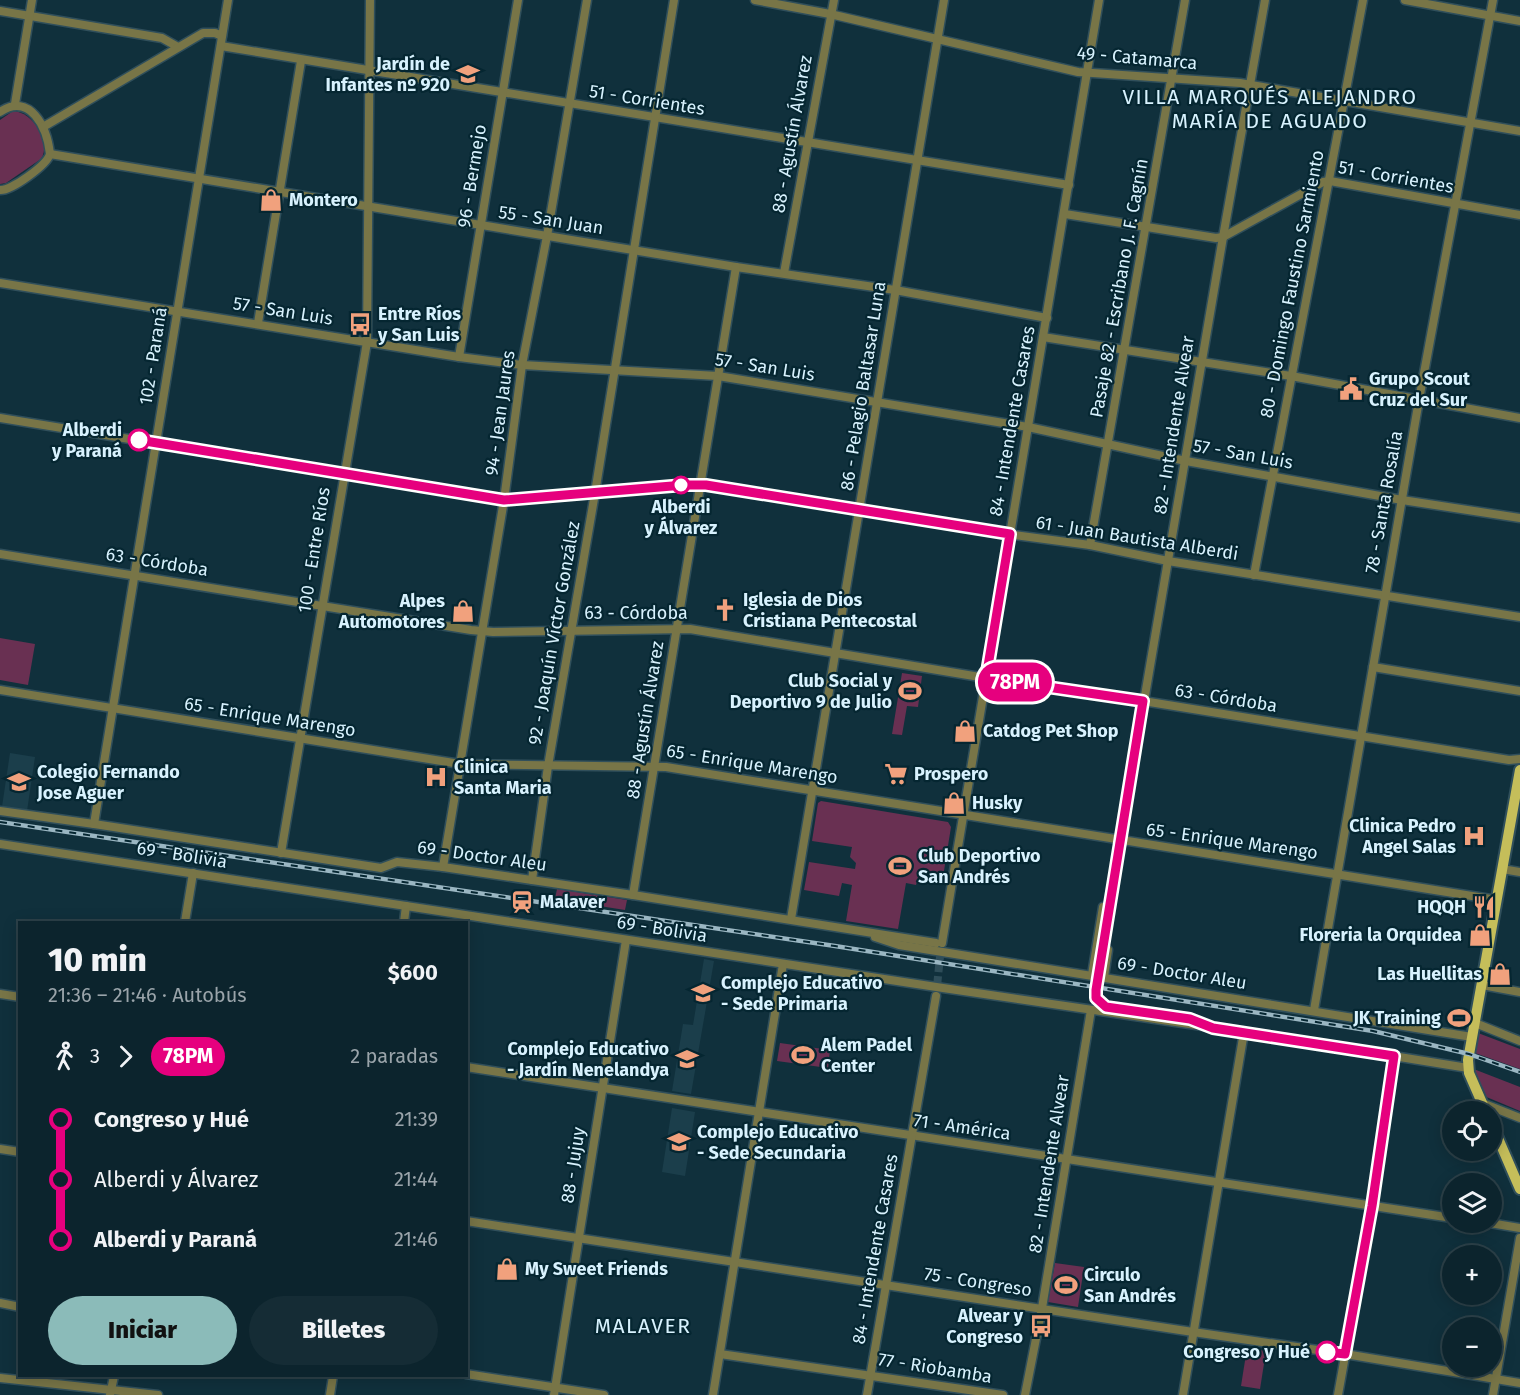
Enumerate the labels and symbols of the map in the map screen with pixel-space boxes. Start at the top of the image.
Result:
street label: 49 - Catamarca [1076,42,1198,74]
place label: Jardín de Infantes nº 920 [325,53,450,96]
street label: 88 - Agustín Álvarez [766,53,817,215]
school or university icon: Jardín de Infantes nº 920 [455,61,481,87]
street label: 51 - Corrientes [588,80,706,120]
district label: VILLA MARQUÉS ALEJANDRO MARÍA DE AGUADO [1122,84,1418,134]
street label: 96 - Bermejo [453,123,491,229]
street label: 80 - Domingo Faustino Sarmiento [1255,148,1329,420]
street label: 51 - Corrientes [1337,156,1455,198]
street label: Pasaje 82 - Escribano J. F. Cagnín [1085,157,1153,419]
shop icon: Montero [258,187,284,213]
place label: Montero [289,189,358,211]
street label: 55 - San Juan [497,201,605,239]
street label: 86 - Pelagio Baltasar Luna [836,280,890,492]
street label: 57 - San Luis [231,292,335,330]
place label: Entre Ríos y San Luis [377,303,461,346]
street label: 102 - Paraná [134,305,172,407]
bus stop icon: Entre Ríos y San Luis [347,311,373,337]
street label: 84 - Intendente Casares [984,324,1040,518]
street label: 82 - Intendente Alvear [1149,334,1199,516]
street label: 57 - San Luis [713,348,817,386]
street label: 94 - Jean Jaures [480,349,520,477]
place label: Grupo Scout Cruz del Sur [1369,368,1471,411]
public building icon: Grupo Scout Cruz del Sur [1338,376,1364,402]
place label: Alberdi y Paraná [51,419,122,462]
marker: Alberdi y Paraná [128,429,150,451]
street label: 78 - Santa Rosalía [1361,429,1407,575]
street label: 57 - San Luis [1191,434,1295,474]
marker: Alberdi y Álvarez [672,476,690,494]
street label: 100 - Entre Ríos [293,486,335,614]
place label: Alberdi y Álvarez [644,496,717,539]
street label: 61 - Juan Bautista Alberdi [1034,511,1240,565]
street label: 92 - Joaquín Víctor González [523,519,585,747]
street label: 63 - Córdoba [104,543,210,581]
place label: Iglesia de Dios Cristiana Pentecostal [743,589,918,632]
place label: Alpes Automotores [338,590,445,633]
church icon: Iglesia de Dios Cristiana Pentecostal [712,597,738,623]
shop icon: Alpes Automotores [450,598,476,624]
street label: 63 - Córdoba [584,602,688,624]
street label: 88 - Agustín Álvarez [621,639,668,801]
line badge: 78PM [973,662,1057,702]
place label: Club Social y Deportivo 9 de Julio [730,670,893,713]
sports icon: Club Social y Deportivo 9 de Julio [897,678,923,704]
street label: 63 - Córdoba [1173,679,1279,717]
street label: 65 - Enrique Marengo [183,693,357,741]
shop icon: Catdog Pet Shop [952,718,978,744]
place label: Catdog Pet Shop [983,720,1119,742]
street label: 65 - Enrique Marengo [665,740,839,788]
place label: Clinica Santa Maria [454,756,552,799]
place label: Colegio Fernando Jose Aguer [36,761,180,804]
supermarket icon: Prospero [883,761,909,787]
place label: Prospero [914,763,988,785]
hospital icon: Clinica Santa Maria [423,764,449,790]
school or university icon: Colegio Fernando Jose Aguer [6,769,32,795]
shop icon: Husky [941,790,967,816]
place label: Husky [972,792,1023,814]
place label: Clinica Pedro Angel Salas [1349,815,1456,858]
street label: 65 - Enrique Marengo [1145,818,1319,864]
hospital icon: Clinica Pedro Angel Salas [1461,823,1487,849]
street label: 69 - Doctor Aleu [416,836,548,876]
street label: 69 - Bolivia [135,837,229,873]
place label: Club Deportivo San Andrés [918,845,1041,888]
sports icon: Club Deportivo San Andrés [887,853,913,879]
station icon: Malaver [509,889,535,915]
place label: Malaver [540,891,606,913]
restaurant icon: HQQH [1471,894,1497,920]
place label: HQQH [1417,896,1466,918]
street label: 69 - Bolivia [615,911,709,947]
shop icon: Floreria la Orquidea [1467,922,1493,948]
place label: Floreria la Orquidea [1300,924,1462,946]
street label: 69 - Doctor Aleu [1116,952,1248,994]
shop icon: Las Huellitas [1487,961,1513,987]
place label: Las Huellitas [1377,963,1482,985]
place label: Complejo Educativo - Sede Primaria [721,972,883,1015]
school or university icon: Complejo Educativo - Sede Primaria [690,980,716,1006]
sports icon: JK Training [1446,1005,1472,1031]
place label: JK Training [1352,1007,1441,1029]
place label: Alem Padel Center [820,1034,913,1077]
place label: Complejo Educativo - Jardín Nenelandya [507,1038,669,1081]
sports icon: Alem Padel Center [790,1042,816,1068]
school or university icon: Complejo Educativo - Jardín Nenelandya [674,1046,700,1072]
street label: 82 - Intendente Alvear [1024,1073,1074,1255]
street label: 71 - América [912,1109,1012,1145]
place label: Complejo Educativo - Sede Secundaria [697,1121,859,1164]
street label: 88 - Jujuy [556,1125,590,1205]
school or university icon: Complejo Educativo - Sede Secundaria [666,1129,692,1155]
street label: 84 - Intendente Casares [847,1152,903,1346]
shop icon: My Sweet Friends [494,1256,520,1282]
place label: My Sweet Friends [525,1258,668,1280]
street label: 75 - Congreso [923,1263,1033,1301]
place label: Circulo San Andrés [1084,1264,1176,1307]
sports icon: Circulo San Andrés [1053,1272,1079,1298]
place label: Alvear y Congreso [946,1305,1024,1348]
district label: MALAVER [595,1313,691,1339]
bus stop icon: Alvear y Congreso [1028,1313,1054,1339]
place label: Congreso y Hué [1183,1341,1310,1363]
marker: Congreso y Hué [1316,1341,1338,1363]
street label: 77 - Riobamba [876,1348,994,1388]

